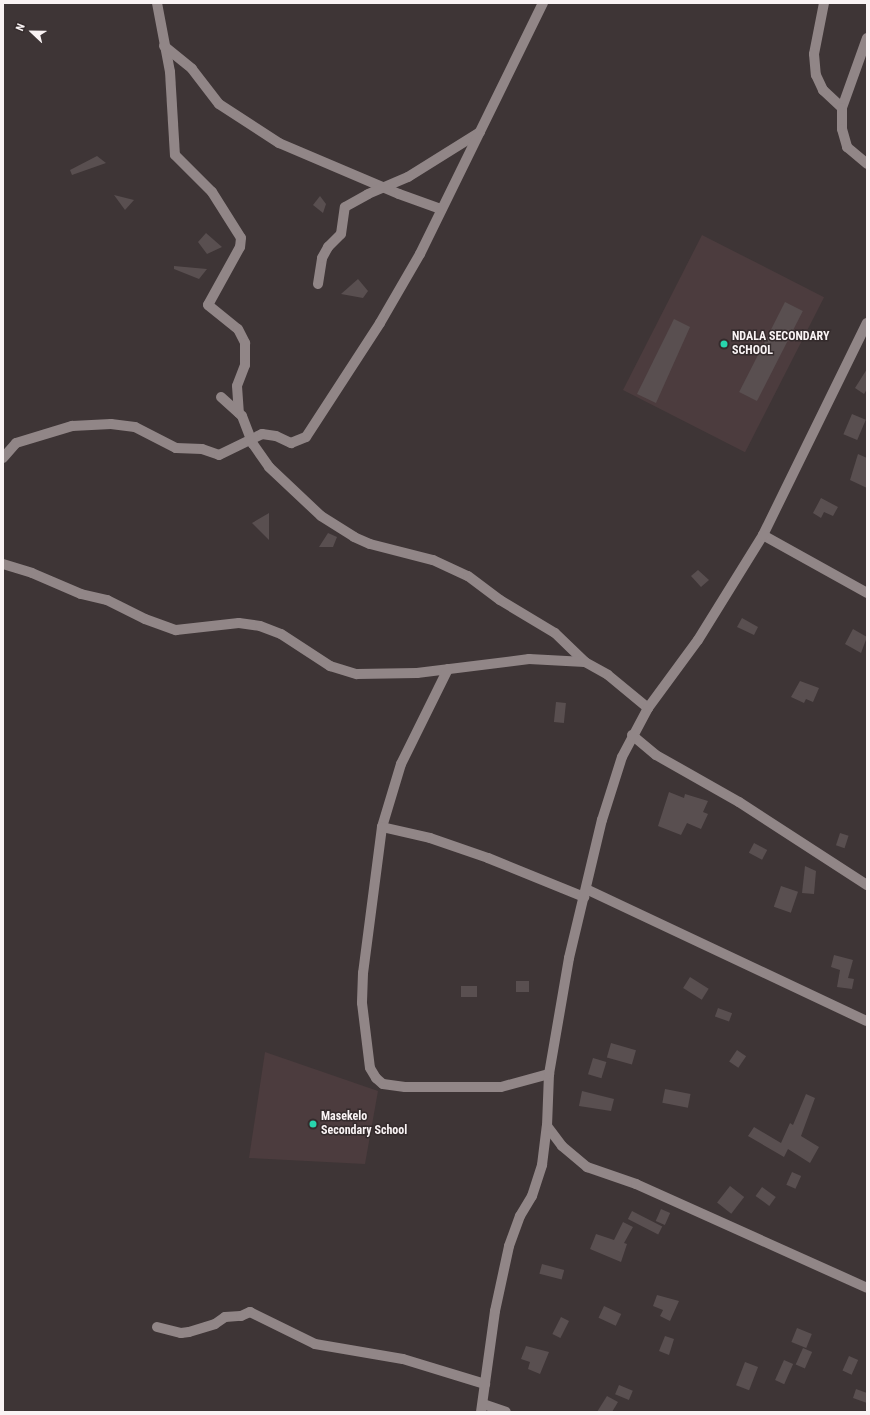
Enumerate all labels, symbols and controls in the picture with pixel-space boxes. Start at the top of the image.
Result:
north arrow [12,12,52,52]
text: N [13,22,28,33]
place label: NDALA SECONDARY SCHOOL [732,330,829,358]
marker: NDALA SECONDARY SCHOOL [719,339,729,349]
place label: Masekelo Secondary School [321,1110,407,1138]
marker: Masekelo Secondary School [308,1119,318,1129]

